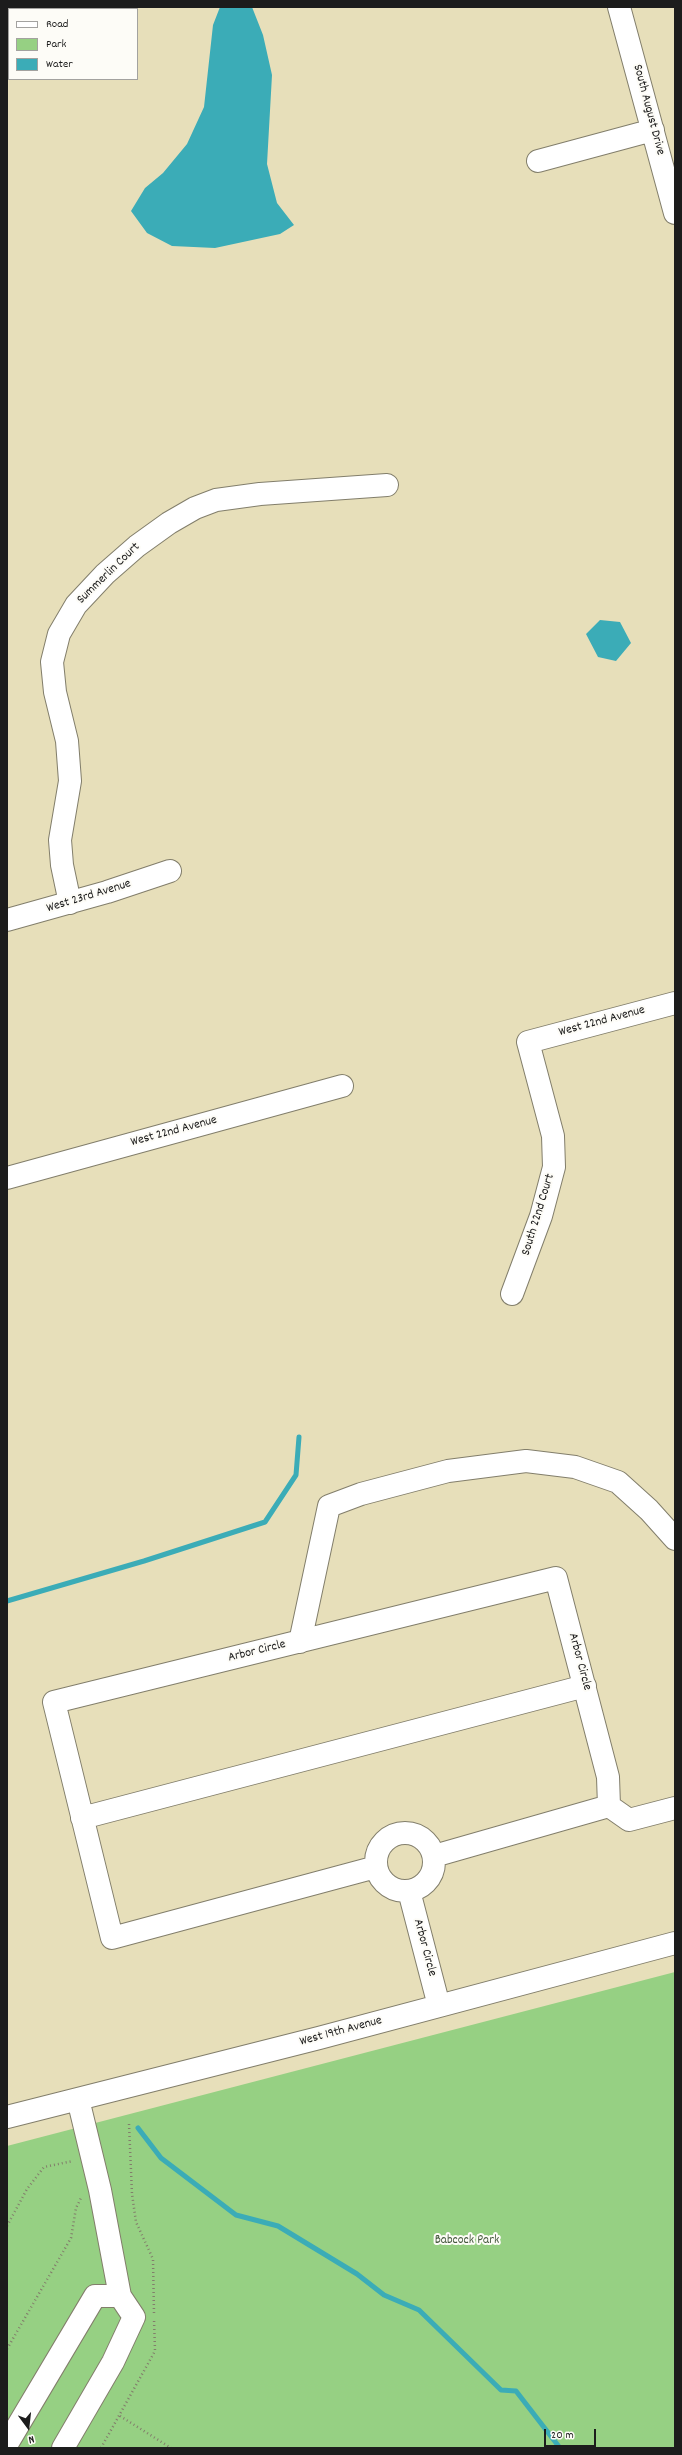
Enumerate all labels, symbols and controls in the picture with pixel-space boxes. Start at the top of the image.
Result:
legend [8,8,138,80]
text: Road [46,16,68,33]
text: Park [46,36,66,53]
text: Water [46,56,73,73]
street label: South August Drive [628,63,668,157]
street label: Summerlin Court [74,540,144,608]
street label: West 23rd Avenue [45,877,133,917]
street label: West 22nd Avenue [557,1003,647,1041]
street label: West 22nd Avenue [129,1113,219,1151]
street label: South 22nd Court [519,1172,559,1258]
street label: Arbor Circle [564,1632,594,1692]
street label: Arbor Circle [227,1637,287,1667]
street label: Arbor Circle [409,1918,439,1978]
street label: West 19th Avenue [298,2014,384,2050]
park label: Babcock Park [435,2233,499,2249]
north arrow [8,2407,48,2447]
scale bar [546,2421,598,2447]
text: 20 m [551,2427,574,2444]
text: N [26,2430,36,2447]

